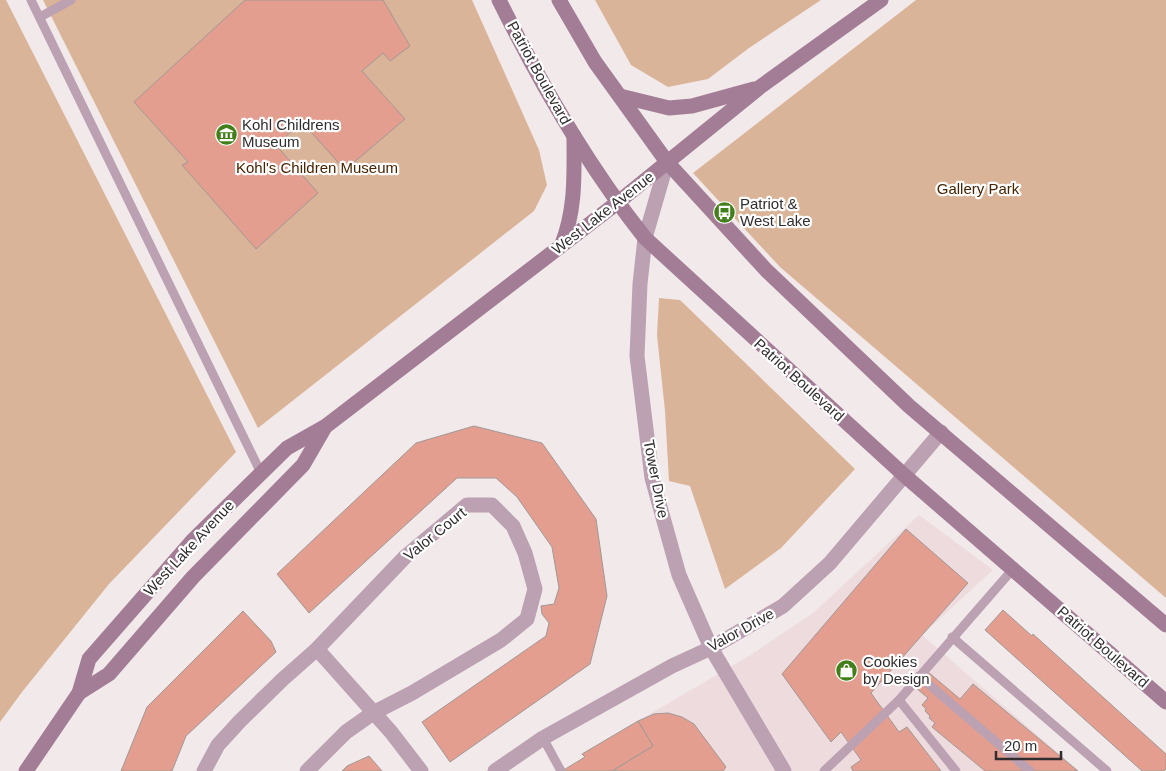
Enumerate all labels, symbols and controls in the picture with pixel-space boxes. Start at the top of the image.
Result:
street label: Patriot Boulevard [504,18,575,127]
place label: Kohl Childrens Museum [242,116,340,150]
museum icon: Kohl Childrens Museum [214,122,238,146]
park label: Kohl's Children Museum [236,159,398,176]
street label: West Lake Avenue [548,168,657,258]
park label: Gallery Park [937,180,1020,197]
place label: Patriot & West Lake [740,195,811,229]
bus stop icon: Patriot & West Lake [712,201,736,225]
street label: Patriot Boulevard [751,335,848,424]
street label: Tower Drive [641,438,672,519]
street label: West Lake Avenue [140,496,237,599]
street label: Valor Court [400,503,470,564]
street label: Patriot Boulevard [1054,602,1152,691]
street label: Valor Drive [705,604,777,655]
place label: Cookies by Design [863,653,930,687]
shop icon: Cookies by Design [835,659,859,683]
scale bar [996,728,1061,760]
text: 20 m [1004,737,1037,754]

